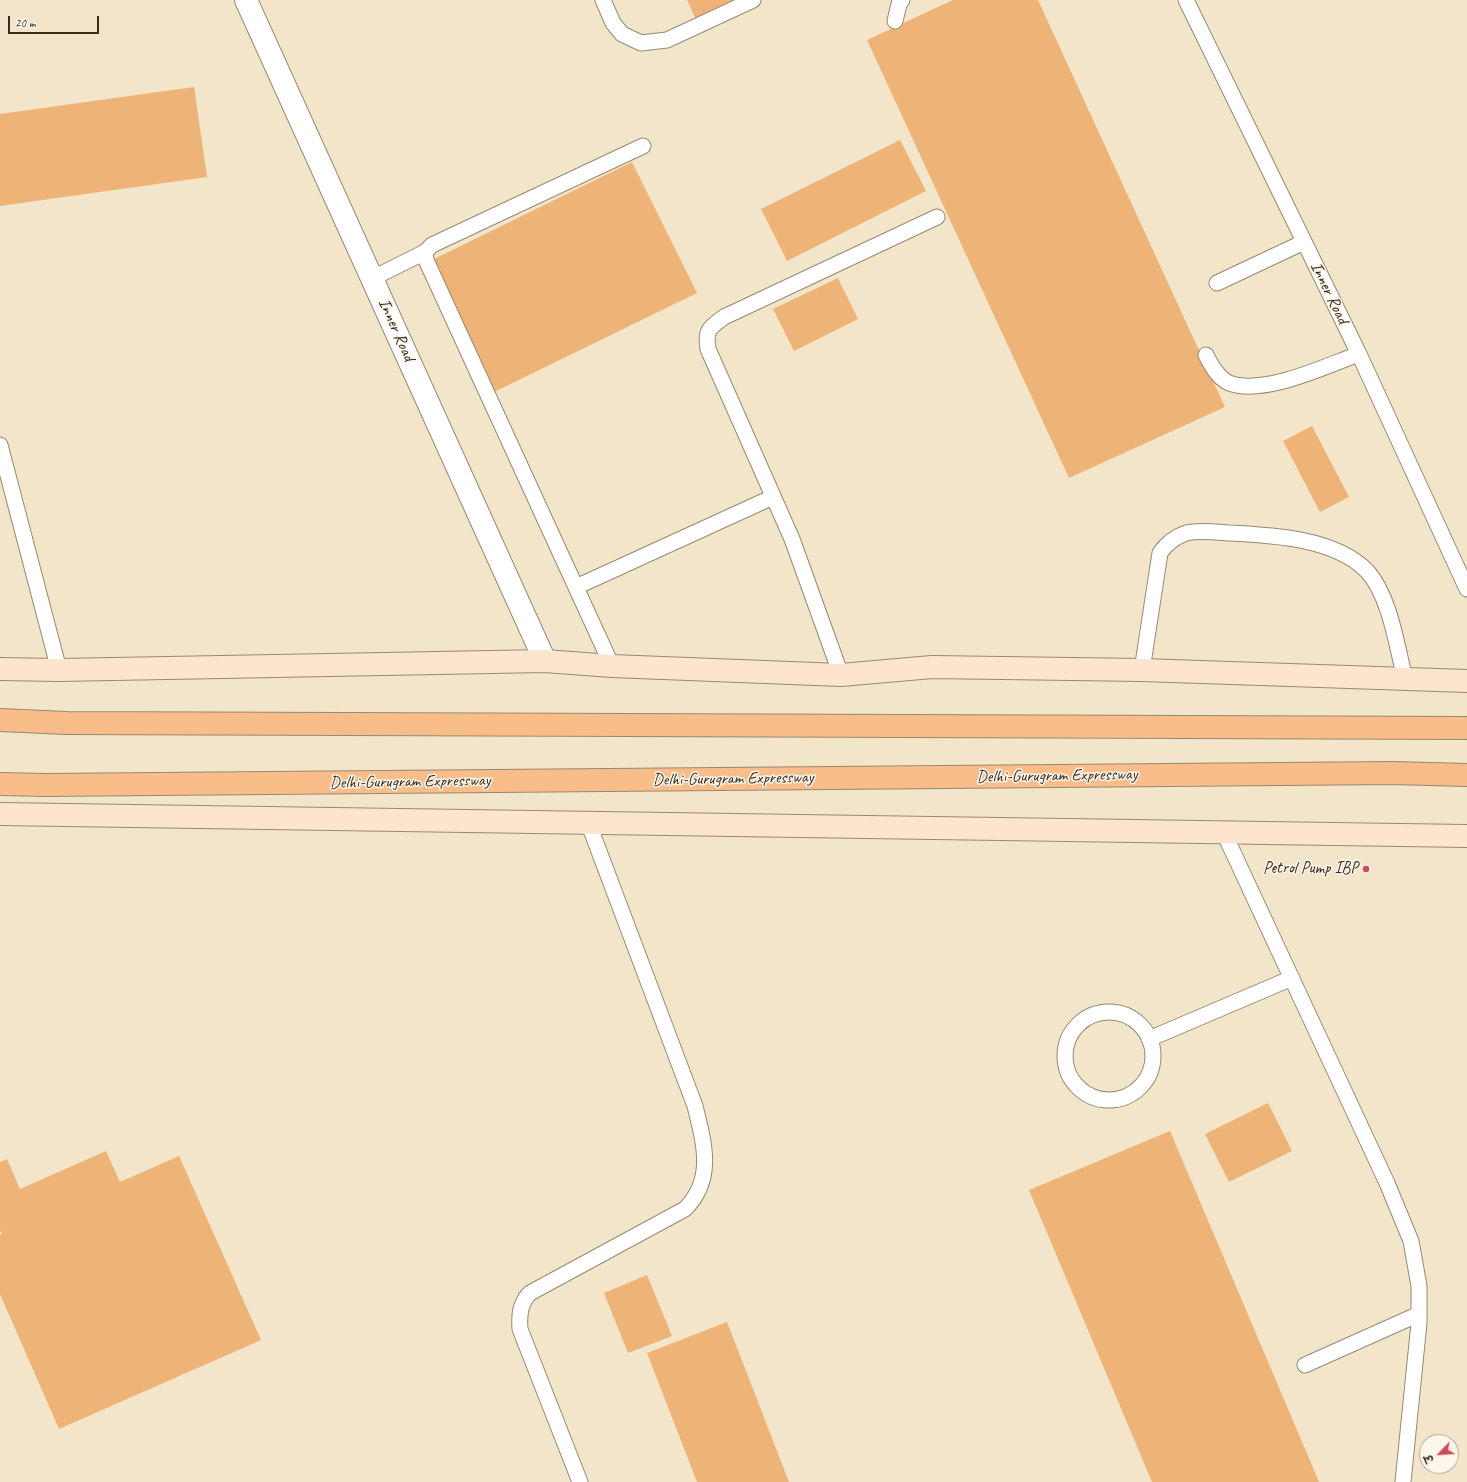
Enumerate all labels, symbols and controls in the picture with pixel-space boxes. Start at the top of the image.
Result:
scale bar [10,8,101,34]
text: 20 m [15,15,35,31]
street label: Inner Road [1305,259,1353,327]
street label: Inner Road [373,296,419,364]
street label: Delhi-Gurugram Expressway [976,764,1138,788]
street label: Delhi-Gurugram Expressway [652,767,814,791]
street label: Delhi-Gurugram Expressway [329,770,491,794]
place label: Petrol Pump IBP [1263,859,1358,879]
marker: Petrol Pump IBP [1361,864,1371,874]
north arrow [1419,1434,1459,1474]
text: उ [1421,1452,1437,1465]

